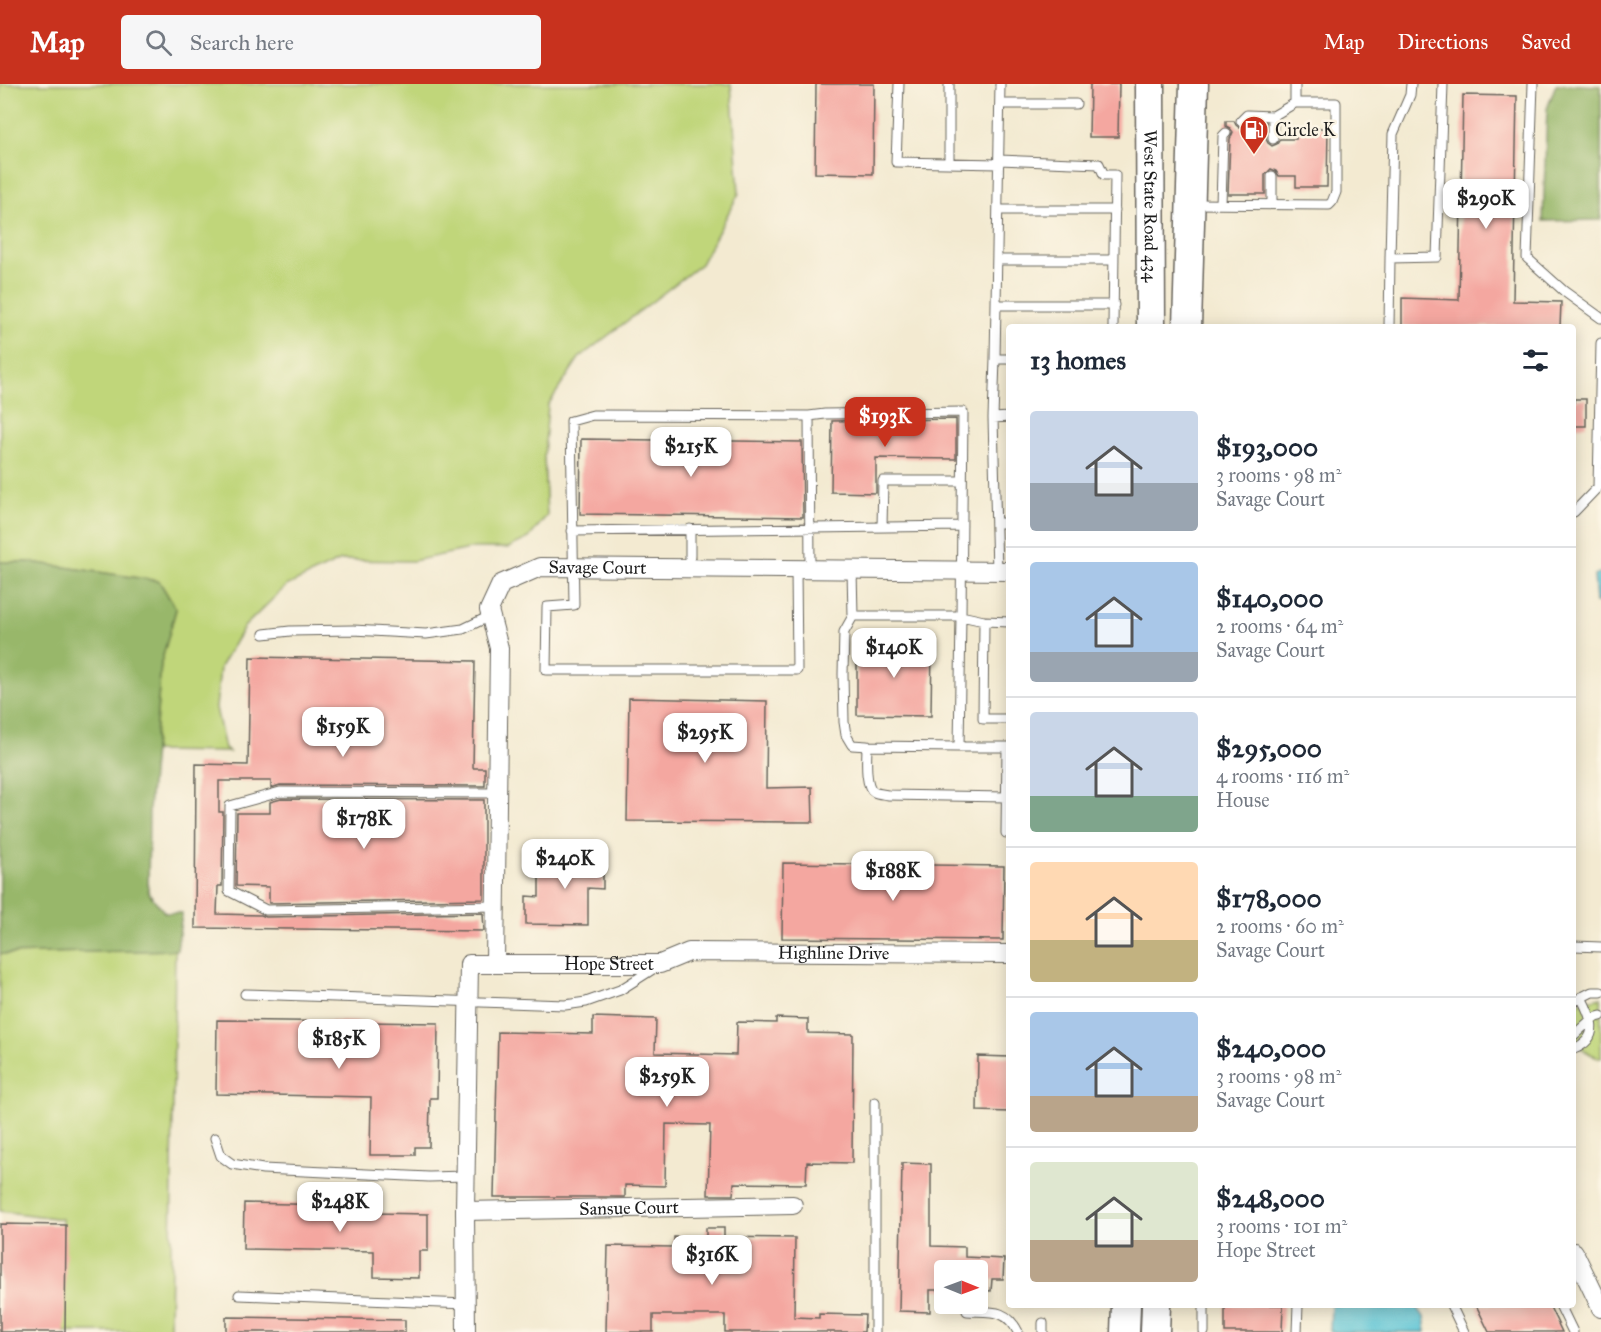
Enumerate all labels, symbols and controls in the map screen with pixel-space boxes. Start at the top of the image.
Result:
search box [121,15,541,69]
text: Map [30,25,85,60]
icon: search [142,26,175,59]
text: Search here [190,29,294,56]
text: Map [1324,29,1365,55]
text: Directions [1398,29,1488,55]
text: Saved [1521,29,1571,55]
fuel station icon: Circle K [1238,114,1270,156]
place label: Circle K [1275,119,1337,141]
street label: West State Road 434 [1139,130,1162,283]
pin: $290K [1444,179,1528,230]
text: $290K [1457,186,1515,210]
text: 13 homes [1030,344,1126,376]
icon: filters [1519,344,1552,377]
pin: $193K [843,397,927,448]
text: $193K [859,404,911,428]
pin: $215K [649,427,733,478]
text: $193,000 [1216,431,1318,463]
text: $215K [664,434,718,458]
icon: home [1078,435,1150,507]
text: 3 rooms · 98 m² [1216,463,1341,487]
text: Savage Court [1216,487,1325,511]
street label: Savage Court [548,556,647,579]
text: $140,000 [1216,582,1324,614]
icon: home [1078,586,1150,658]
text: 2 rooms · 64 m² [1216,614,1343,638]
pin: $140K [852,628,936,679]
text: $140K [866,635,922,659]
text: Savage Court [1216,638,1325,662]
pin: $159K [301,707,385,758]
pin: $295K [663,713,747,764]
text: $159K [316,714,370,738]
text: $295K [677,720,733,744]
text: $295,000 [1216,732,1322,764]
icon: home [1078,736,1150,808]
text: 4 rooms · 116 m² [1216,764,1349,788]
text: House [1216,788,1270,812]
pin: $178K [322,799,406,850]
text: $178K [336,806,392,830]
pin: $240K [523,839,607,890]
text: $240K [536,846,594,870]
pin: $188K [851,851,935,902]
text: $188K [865,858,921,882]
text: $178,000 [1216,882,1322,914]
icon: home [1078,886,1150,958]
text: 2 rooms · 60 m² [1216,914,1344,938]
text: Savage Court [1216,938,1325,962]
street label: Highline Drive [778,942,889,965]
street label: Hope Street [564,953,654,975]
pin: $185K [297,1019,381,1070]
text: $185K [312,1026,366,1050]
text: $240,000 [1216,1032,1326,1064]
icon: home [1078,1036,1150,1108]
pin: $259K [625,1057,709,1108]
text: $259K [639,1064,695,1088]
text: 3 rooms · 98 m² [1216,1064,1341,1088]
text: Savage Court [1216,1088,1325,1112]
pin: $248K [298,1182,382,1233]
text: $248,000 [1216,1182,1325,1214]
icon: home [1078,1186,1150,1258]
text: $248K [311,1189,369,1213]
street label: Sansue Court [579,1196,680,1220]
text: 3 rooms · 101 m² [1216,1214,1347,1238]
pin: $316K [670,1235,754,1286]
text: Hope Street [1216,1238,1316,1262]
text: $316K [686,1242,738,1266]
north arrow [934,1260,988,1314]
map controls [934,1260,988,1314]

